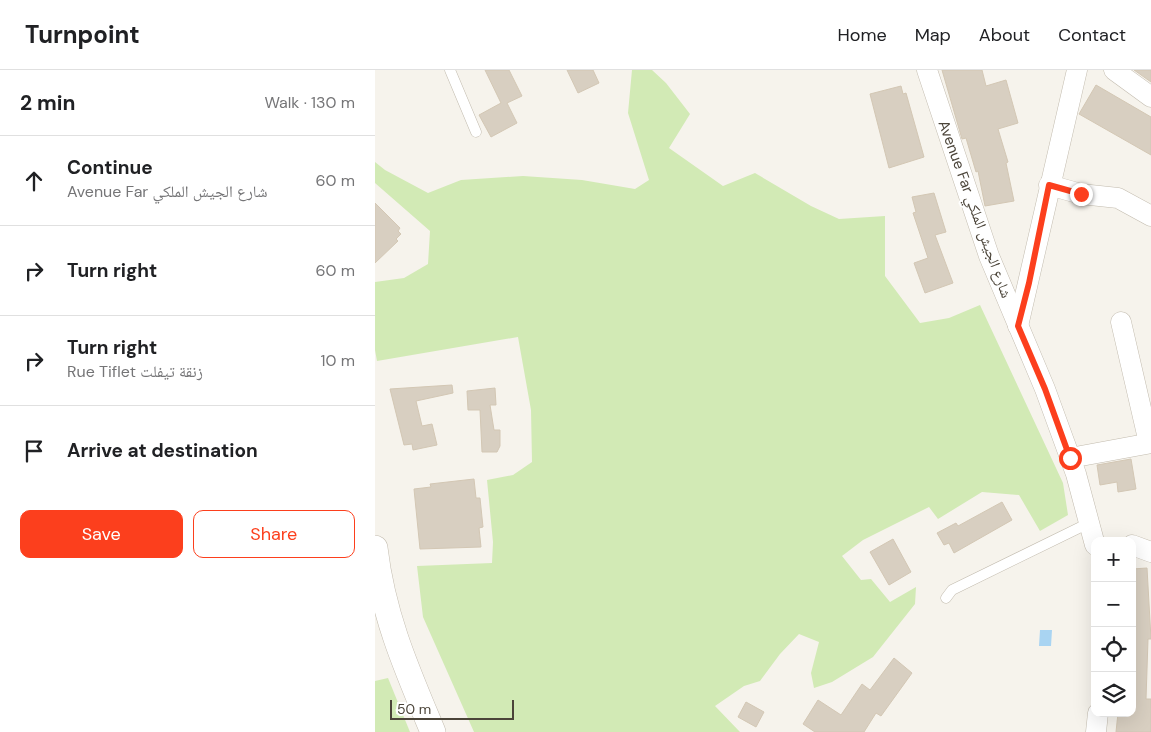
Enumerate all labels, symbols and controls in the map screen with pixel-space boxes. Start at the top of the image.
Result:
text: Turnpoint [25,19,140,50]
text: Home [837,23,887,47]
text: Map [915,23,951,47]
text: About [979,23,1030,47]
text: Contact [1058,23,1126,47]
text: 2 min [20,89,76,117]
text: Walk · 130 m [264,92,355,113]
street label: Avenue Far شارع الجيش الملكي [932,117,1017,301]
text: Continue [67,155,153,180]
icon: ahead [20,167,48,195]
text: 60 m [315,170,355,191]
text: Avenue Far شارع الجيش الملكي [67,181,267,202]
route end [1070,183,1093,206]
icon: right [20,257,48,285]
text: Turn right [67,258,157,283]
text: 60 m [315,260,355,281]
text: Turn right [67,335,157,360]
icon: right [20,347,48,375]
text: 10 m [321,350,355,371]
text: Rue Tiflet زنقة تيفلت [67,361,203,382]
icon: arrive [20,437,48,465]
text: Arrive at destination [67,438,258,463]
route start [1059,447,1082,470]
button: Save [20,510,183,558]
button: Share [193,510,355,558]
map controls [1091,537,1136,717]
button: + [1091,537,1136,582]
button: − [1091,582,1136,627]
button: locate [1091,627,1136,672]
button: layers [1091,672,1136,717]
scale bar [390,697,514,720]
text: 50 m [397,700,431,718]

